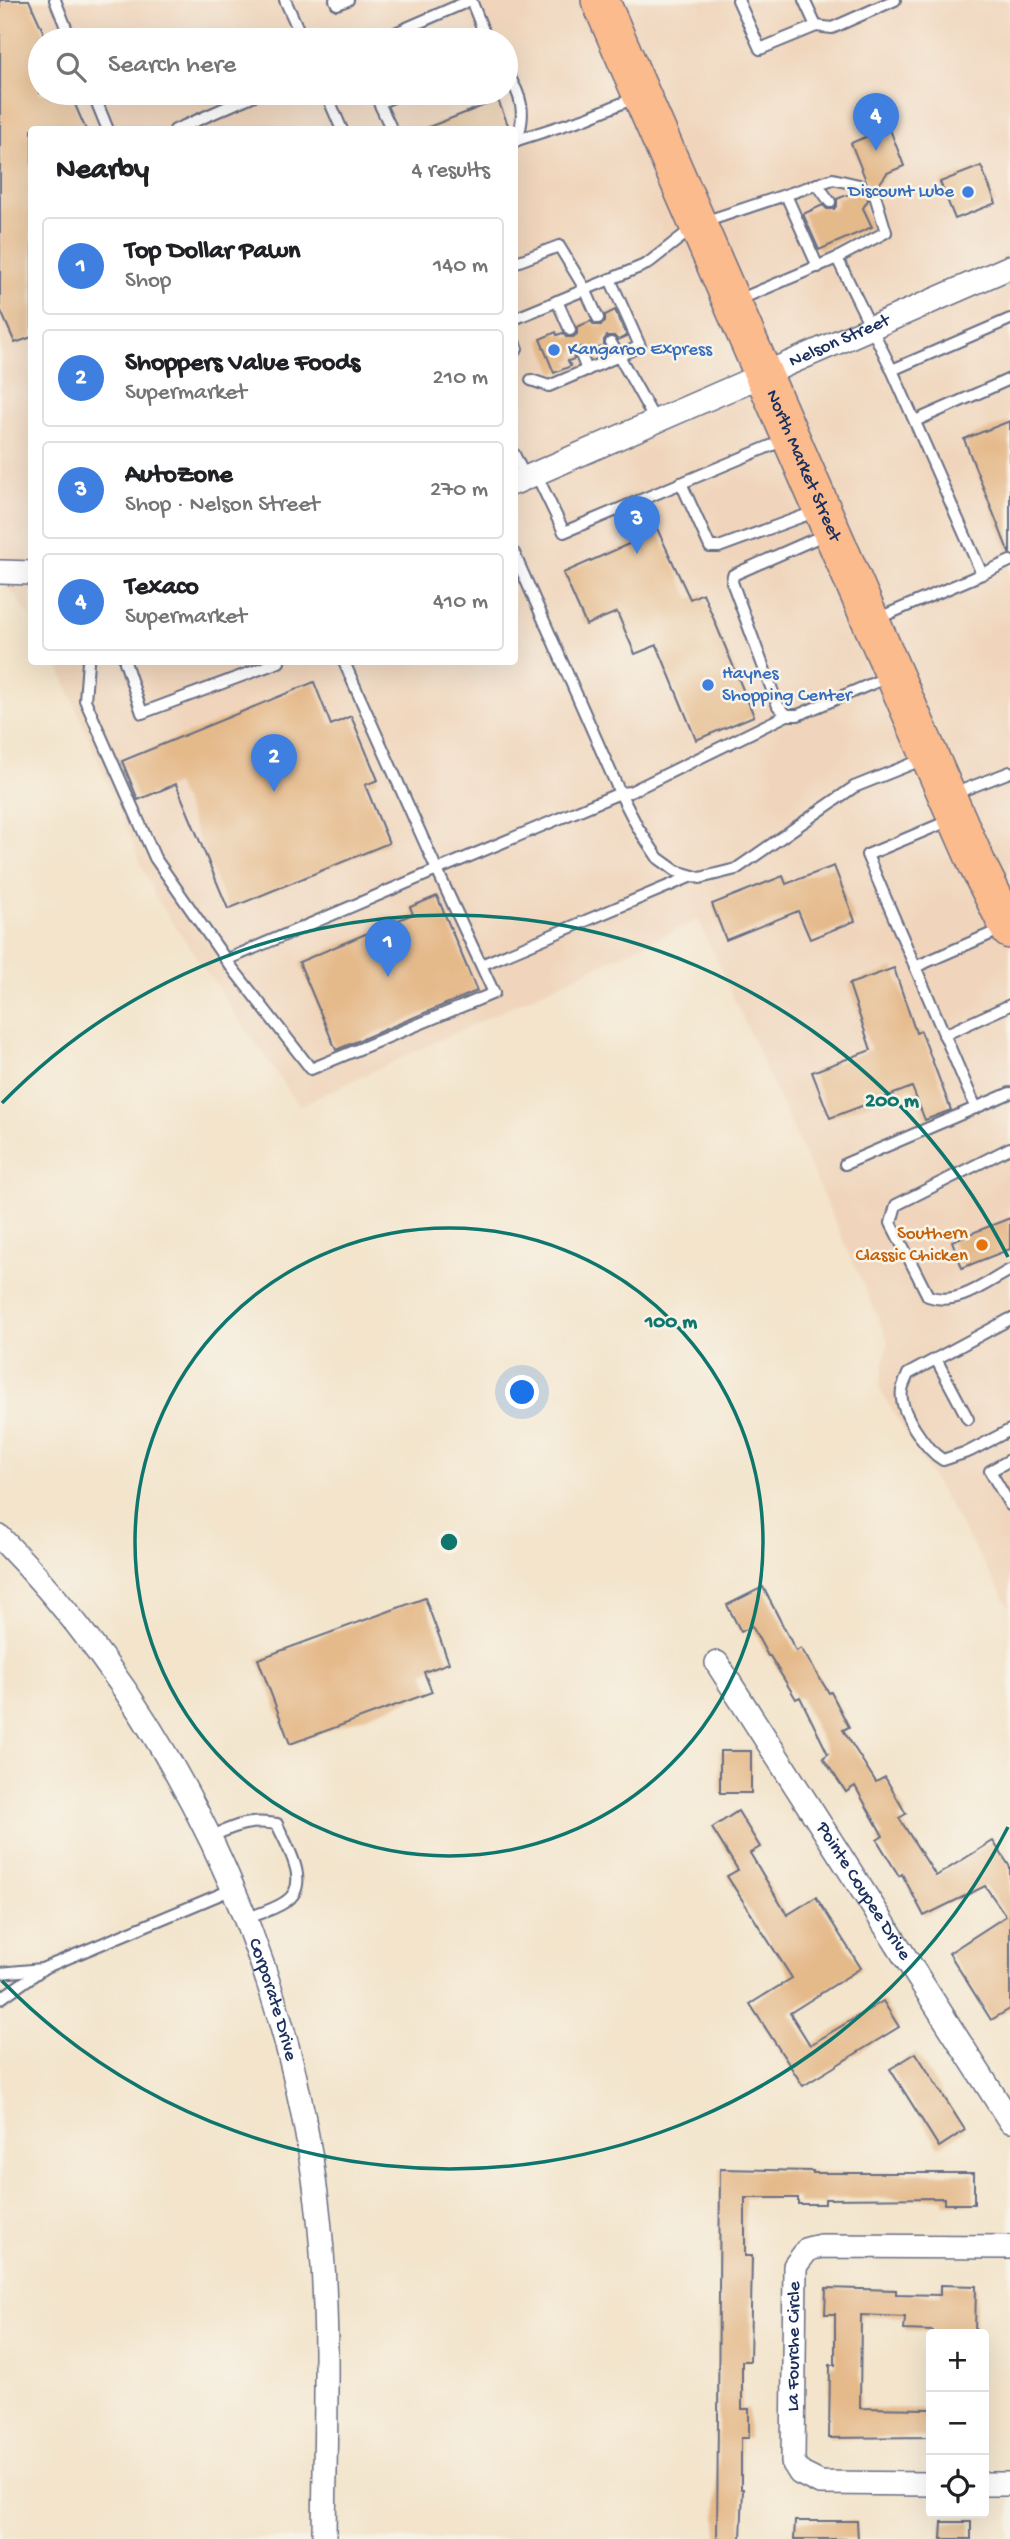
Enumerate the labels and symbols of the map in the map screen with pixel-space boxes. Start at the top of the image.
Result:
pin: 4 [853,93,899,151]
place label: Discount Lube [846,181,954,204]
marker: Discount Lube [960,184,976,200]
street label: Nelson Street [786,308,895,373]
place label: Kangaroo Express [568,339,713,362]
marker: Kangaroo Express [546,342,562,358]
street label: North Market Street [760,386,847,547]
pin: 3 [614,496,660,554]
place label: Haynes Shopping Center [722,663,854,708]
marker: Haynes Shopping Center [700,677,716,693]
pin: 2 [251,734,297,792]
pin: 1 [365,919,411,977]
text: 200 m [865,1090,919,1115]
place label: Southern Classic Chicken [856,1223,968,1268]
marker: Southern Classic Chicken [974,1237,990,1253]
text: 100 m [644,1311,697,1336]
your location [505,1375,539,1409]
centre of rings [437,1530,461,1554]
street label: Pointe Coupee Drive [810,1817,916,1965]
street label: Corporate Drive [242,1935,302,2063]
street label: La Fourche Circle [782,2281,806,2411]

